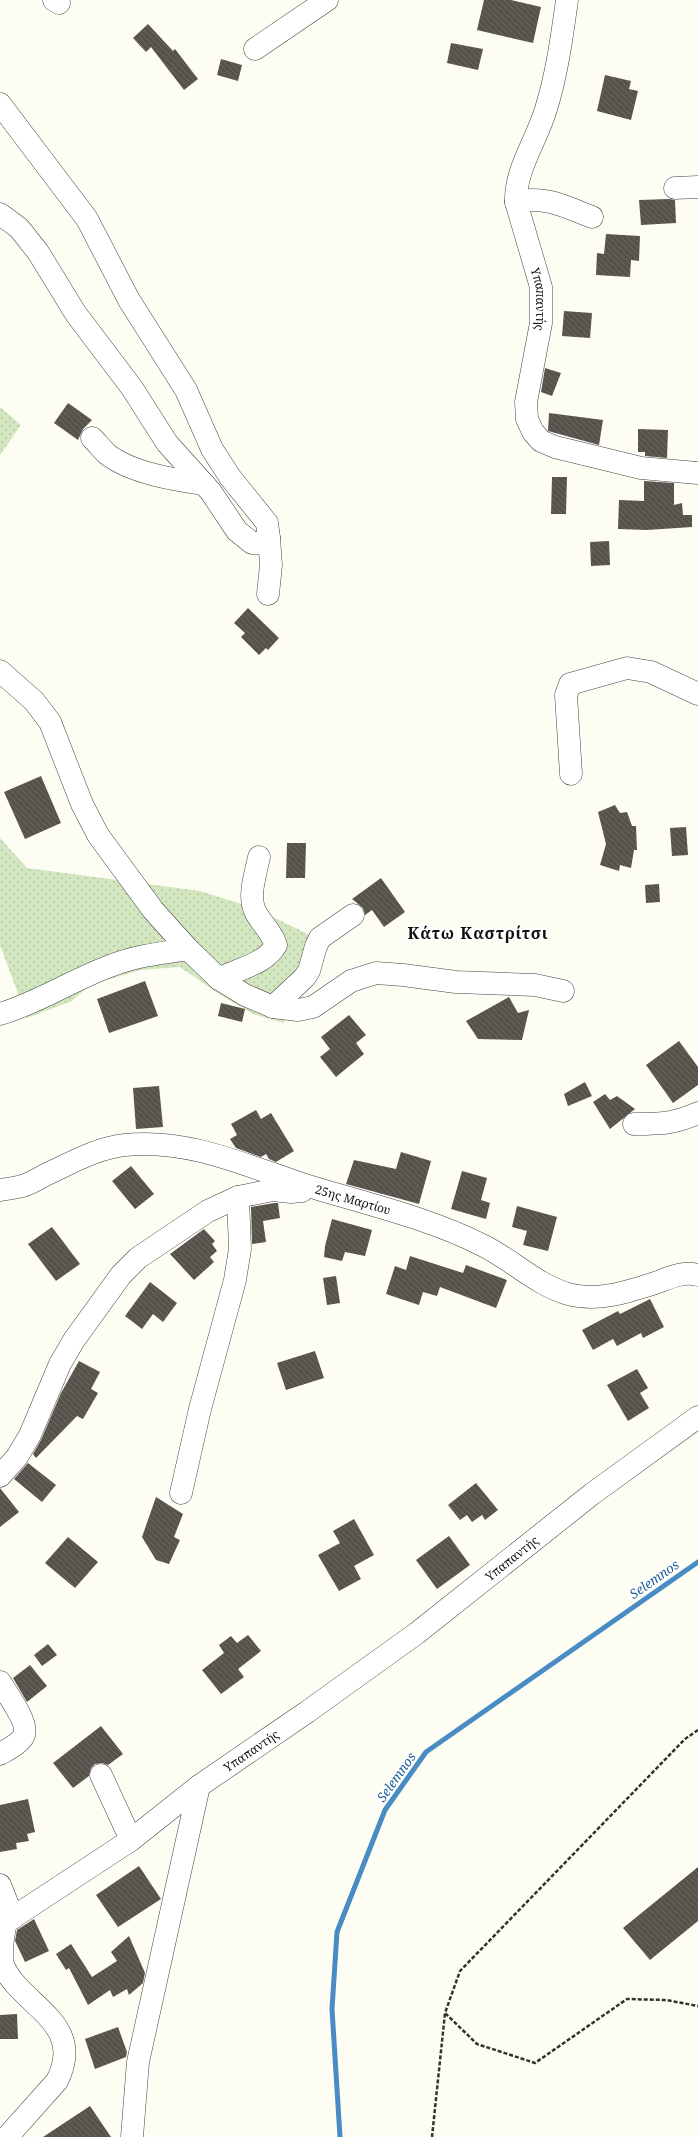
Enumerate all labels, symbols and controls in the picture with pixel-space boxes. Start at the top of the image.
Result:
street label: Υπαπαντής [527,264,550,332]
district label: Κάτω Καστρίτσι [407,922,549,944]
street label: 25ης Μαρτίου [313,1180,393,1218]
street label: Υπαπαντής [481,1531,542,1585]
water label: Selemnos [626,1555,682,1603]
street label: Υπαπαντής [219,1725,282,1776]
water label: Selemnos [372,1749,420,1805]

